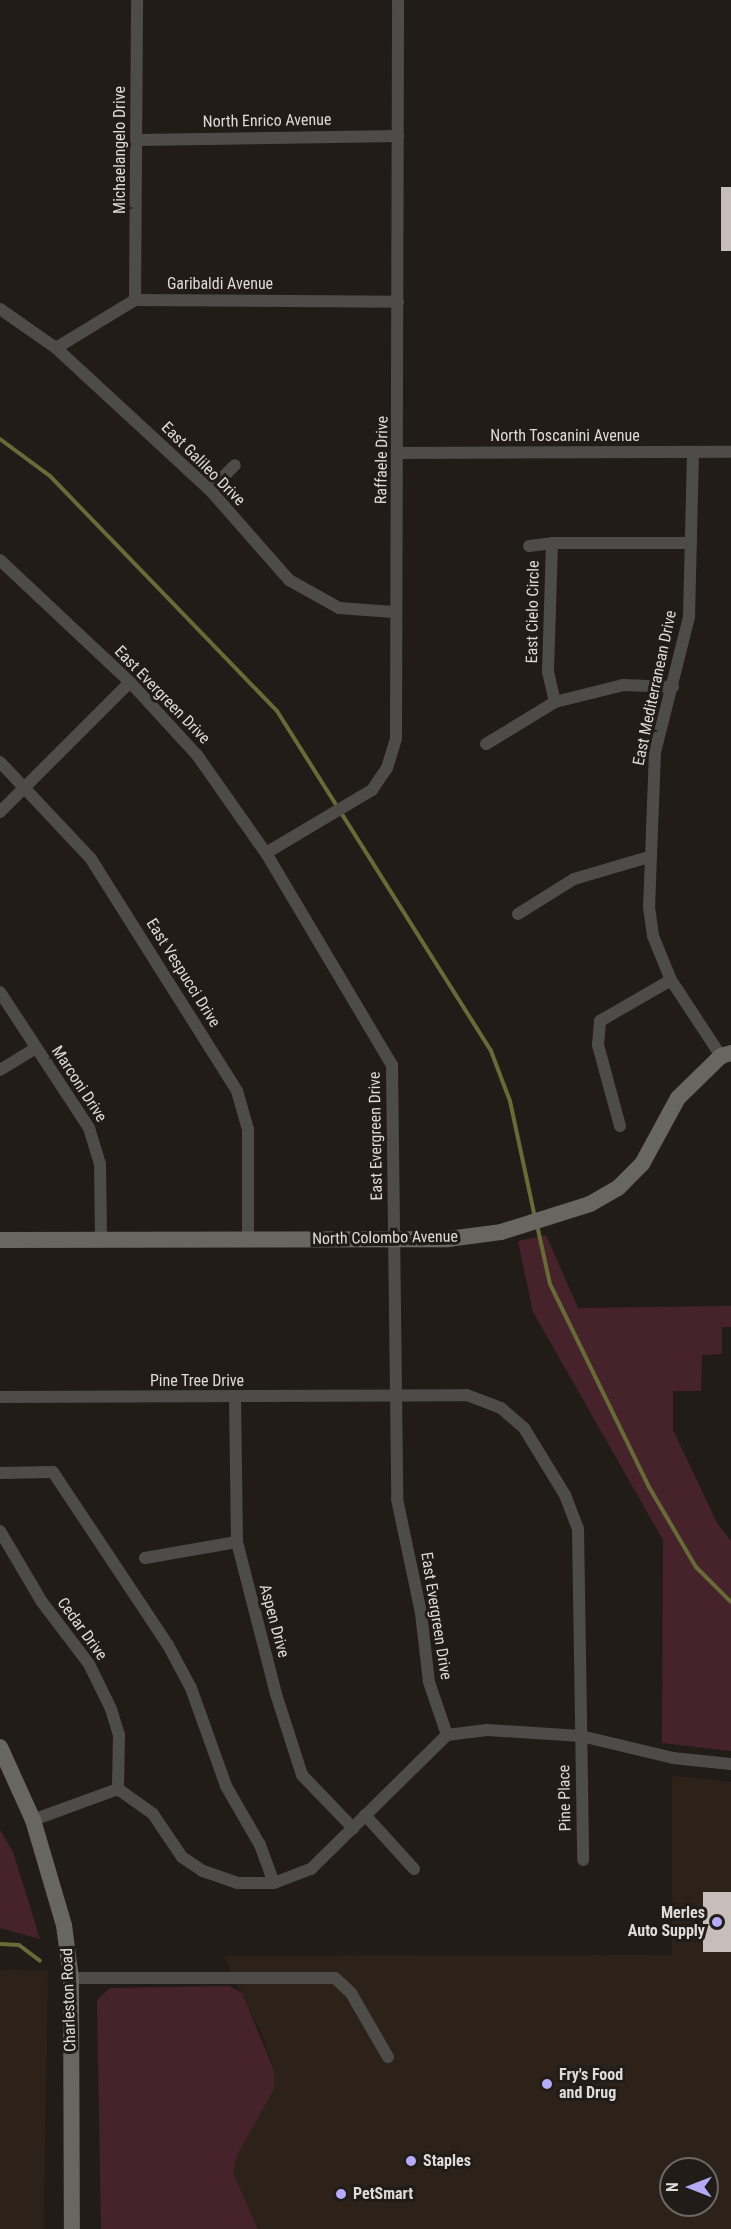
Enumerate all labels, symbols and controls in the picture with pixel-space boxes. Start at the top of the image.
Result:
street label: Michaelangelo Drive [110,86,130,214]
street label: North Enrico Avenue [202,110,332,132]
street label: Garibaldi Avenue [167,274,273,294]
street label: Raffaele Drive [372,416,392,504]
street label: East Galileo Drive [157,418,249,510]
street label: North Toscanini Avenue [490,426,640,446]
street label: East Cielo Circle [523,560,543,664]
street label: East Mediterranean Drive [629,609,681,767]
street label: East Evergreen Drive [110,642,214,748]
street label: East Vespucci Drive [142,915,224,1031]
street label: Marconi Drive [47,1042,111,1126]
street label: East Evergreen Drive [365,1071,387,1201]
street label: North Colombo Avenue [312,1227,458,1249]
street label: Pine Tree Drive [150,1371,244,1391]
street label: East Evergreen Drive [416,1551,456,1681]
street label: Aspen Drive [255,1582,293,1660]
street label: Cedar Drive [53,1594,111,1664]
street label: Pine Place [555,1765,575,1831]
place label: Merles Auto Supply [628,1903,705,1941]
marker: Merles Auto Supply [710,1915,724,1929]
street label: Charleston Road [58,1948,80,2052]
place label: Fry's Food and Drug [559,2065,623,2103]
marker: Fry's Food and Drug [540,2077,554,2091]
place label: Staples [423,2151,471,2171]
marker: Staples [404,2154,418,2168]
north arrow [659,2157,719,2217]
text: N [663,2182,682,2192]
place label: PetSmart [353,2184,413,2204]
marker: PetSmart [334,2187,348,2201]

